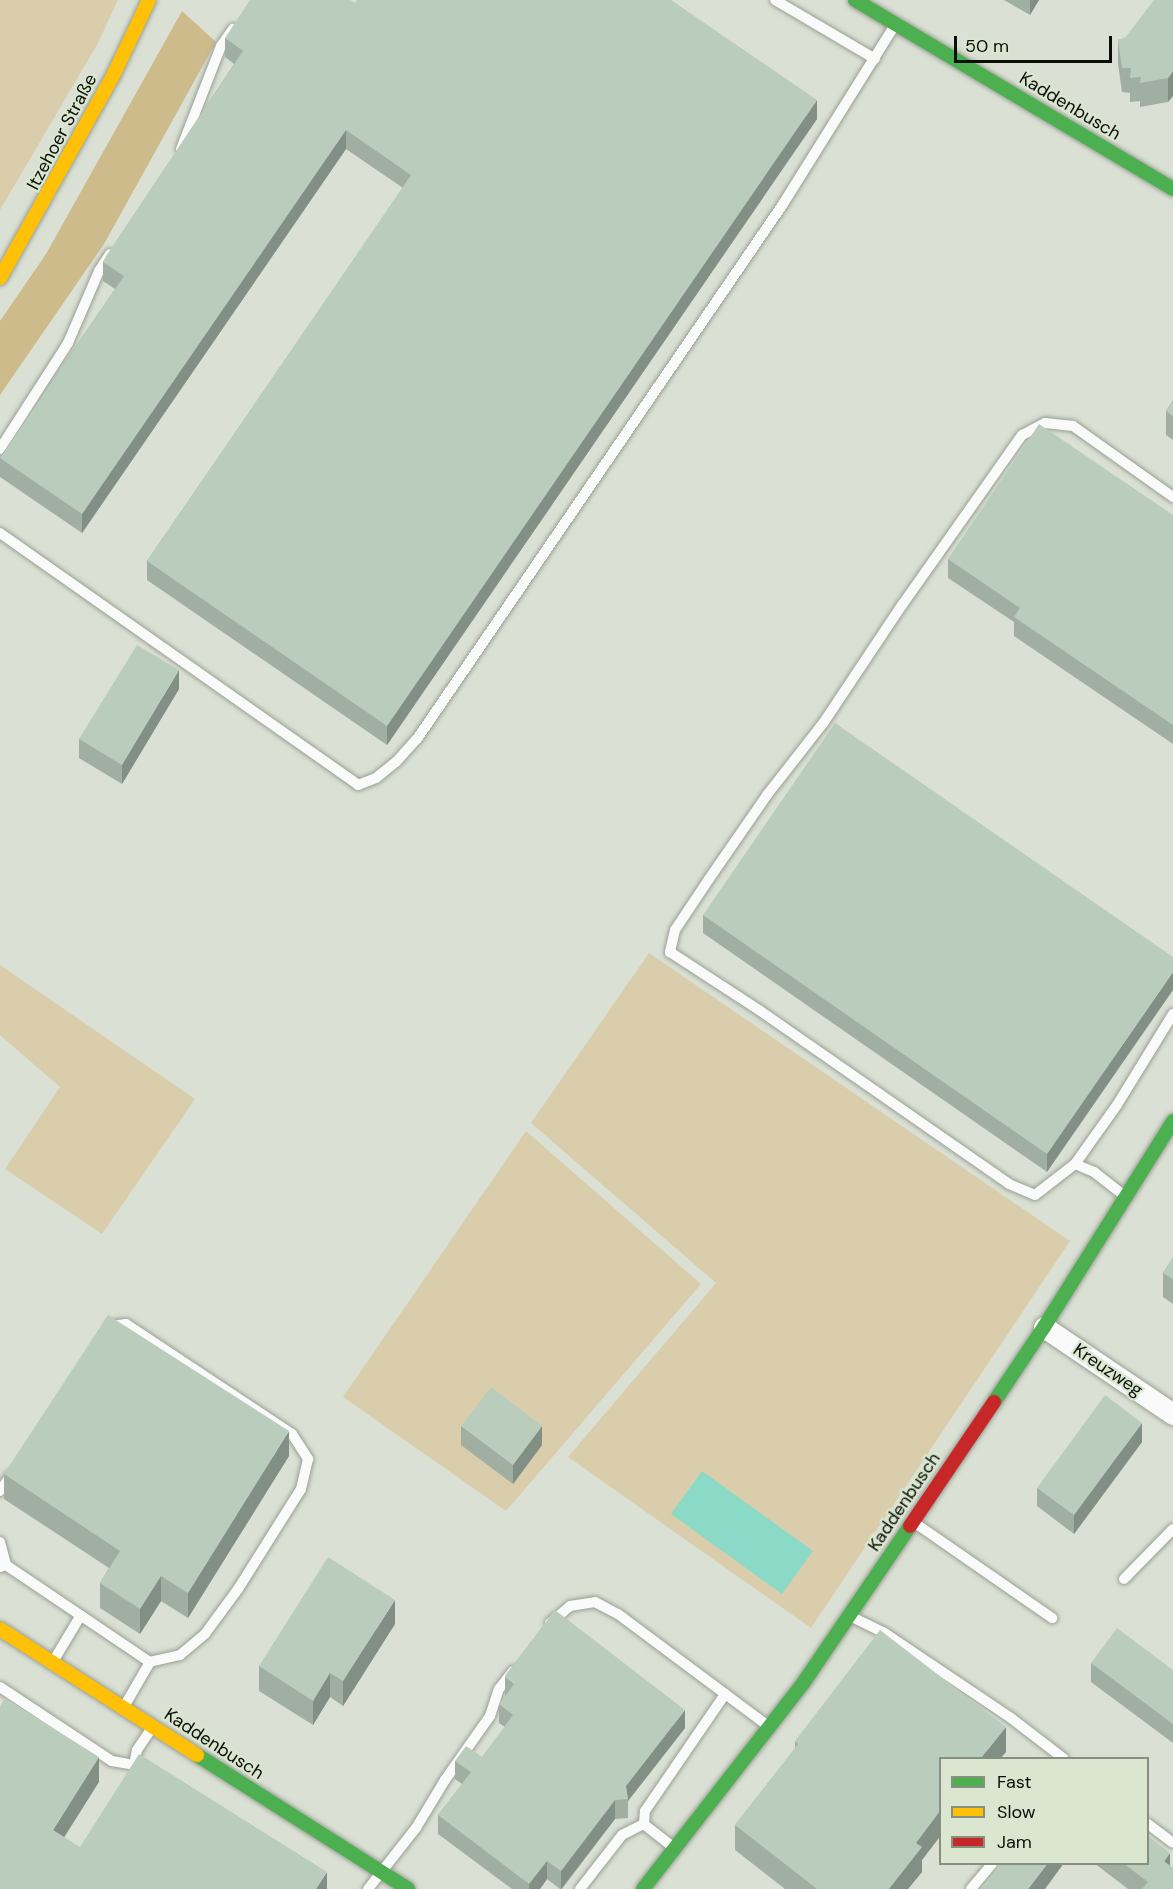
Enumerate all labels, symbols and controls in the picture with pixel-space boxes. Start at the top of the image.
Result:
scale bar [957,24,1114,62]
text: 50 m [965,34,1009,58]
street label: Kaddenbusch [1015,67,1125,145]
street label: Itzehoer Straße [22,70,102,194]
street label: Kreuzweg [1069,1339,1147,1401]
street label: Kaddenbusch [863,1449,945,1555]
street label: Kaddenbusch [160,1704,268,1784]
legend [939,1757,1149,1865]
text: Fast [997,1770,1032,1794]
text: Slow [997,1800,1036,1824]
text: Jam [997,1830,1032,1854]

